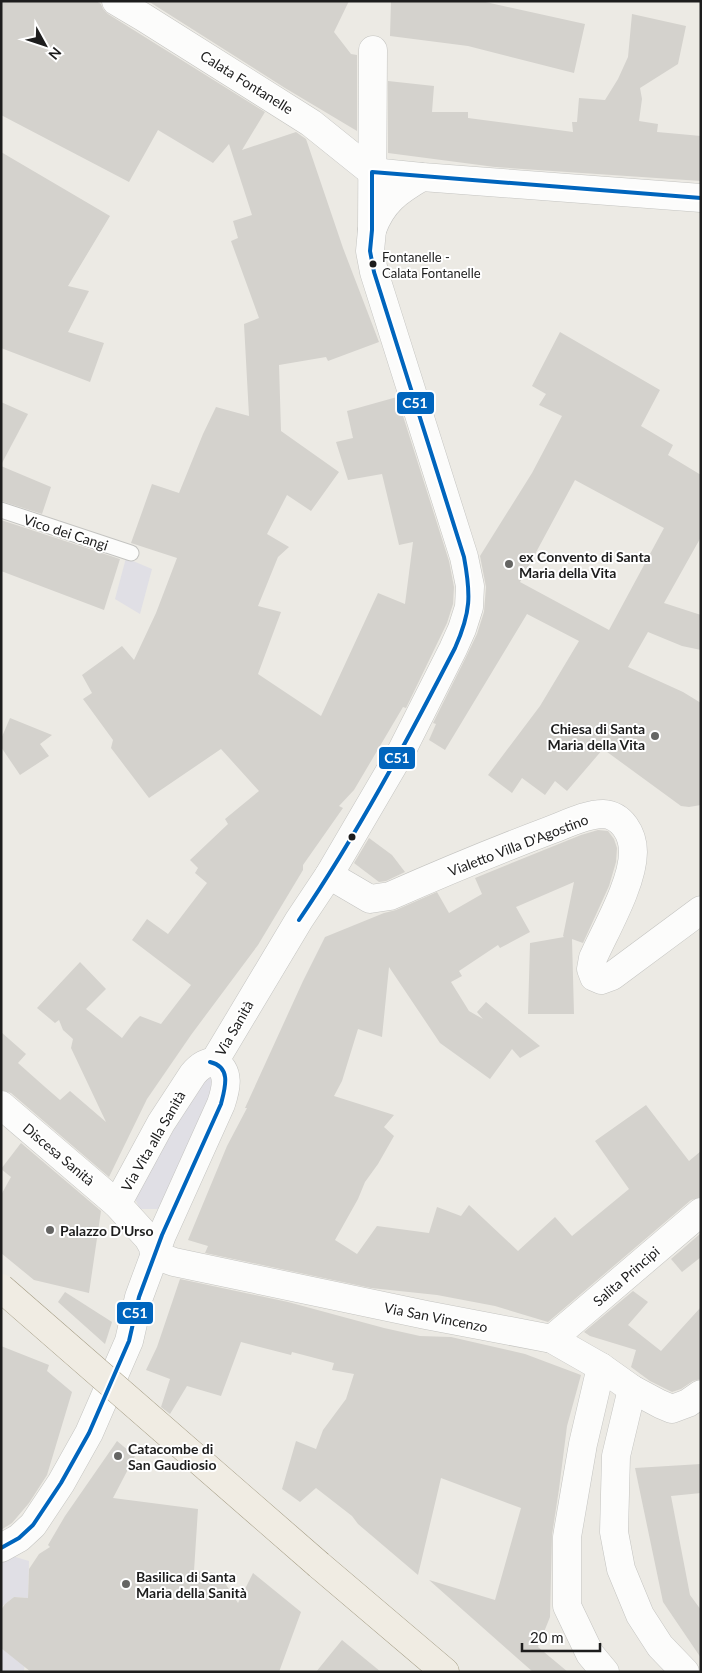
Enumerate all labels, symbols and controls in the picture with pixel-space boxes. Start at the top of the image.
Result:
north arrow [20,20,70,70]
text: N [45,44,65,63]
street label: Calata Fontanelle [197,47,297,117]
place label: Fontanelle - Calata Fontanelle [382,249,481,281]
marker: Fontanelle - Calata Fontanelle [368,259,378,269]
line badge: C51 [396,391,435,415]
text: C51 [402,394,428,411]
street label: Vico dei Cangi [22,510,110,554]
place label: ex Convento di Santa Maria della Vita [519,548,651,581]
marker: ex Convento di Santa Maria della Vita [503,558,515,570]
place label: Chiesa di Santa Maria della Vita [548,720,645,753]
marker: Chiesa di Santa Maria della Vita [649,730,661,742]
line badge: C51 [378,746,416,770]
text: C51 [384,749,410,766]
street label: Vialetto Villa D'Agostino [446,810,591,880]
unlabelled marker [347,832,357,842]
street label: Via Sanità [211,997,257,1059]
street label: Via Vita alla Sanità [117,1088,189,1194]
street label: Discesa Sanità [20,1119,98,1189]
place label: Palazzo D'Urso [60,1222,154,1239]
marker: Palazzo D'Urso [44,1224,56,1236]
street label: Salita Principi [589,1243,663,1309]
street label: Via San Vincenzo [383,1299,489,1335]
line badge: C51 [116,1301,154,1325]
text: C51 [122,1304,148,1321]
place label: Catacombe di San Gaudiosio [128,1440,216,1473]
marker: Catacombe di San Gaudiosio [112,1450,124,1462]
place label: Basilica di Santa Maria della Sanità [136,1568,247,1601]
marker: Basilica di Santa Maria della Sanità [120,1578,132,1590]
scale bar [522,1620,600,1652]
text: 20 m [530,1628,564,1646]

